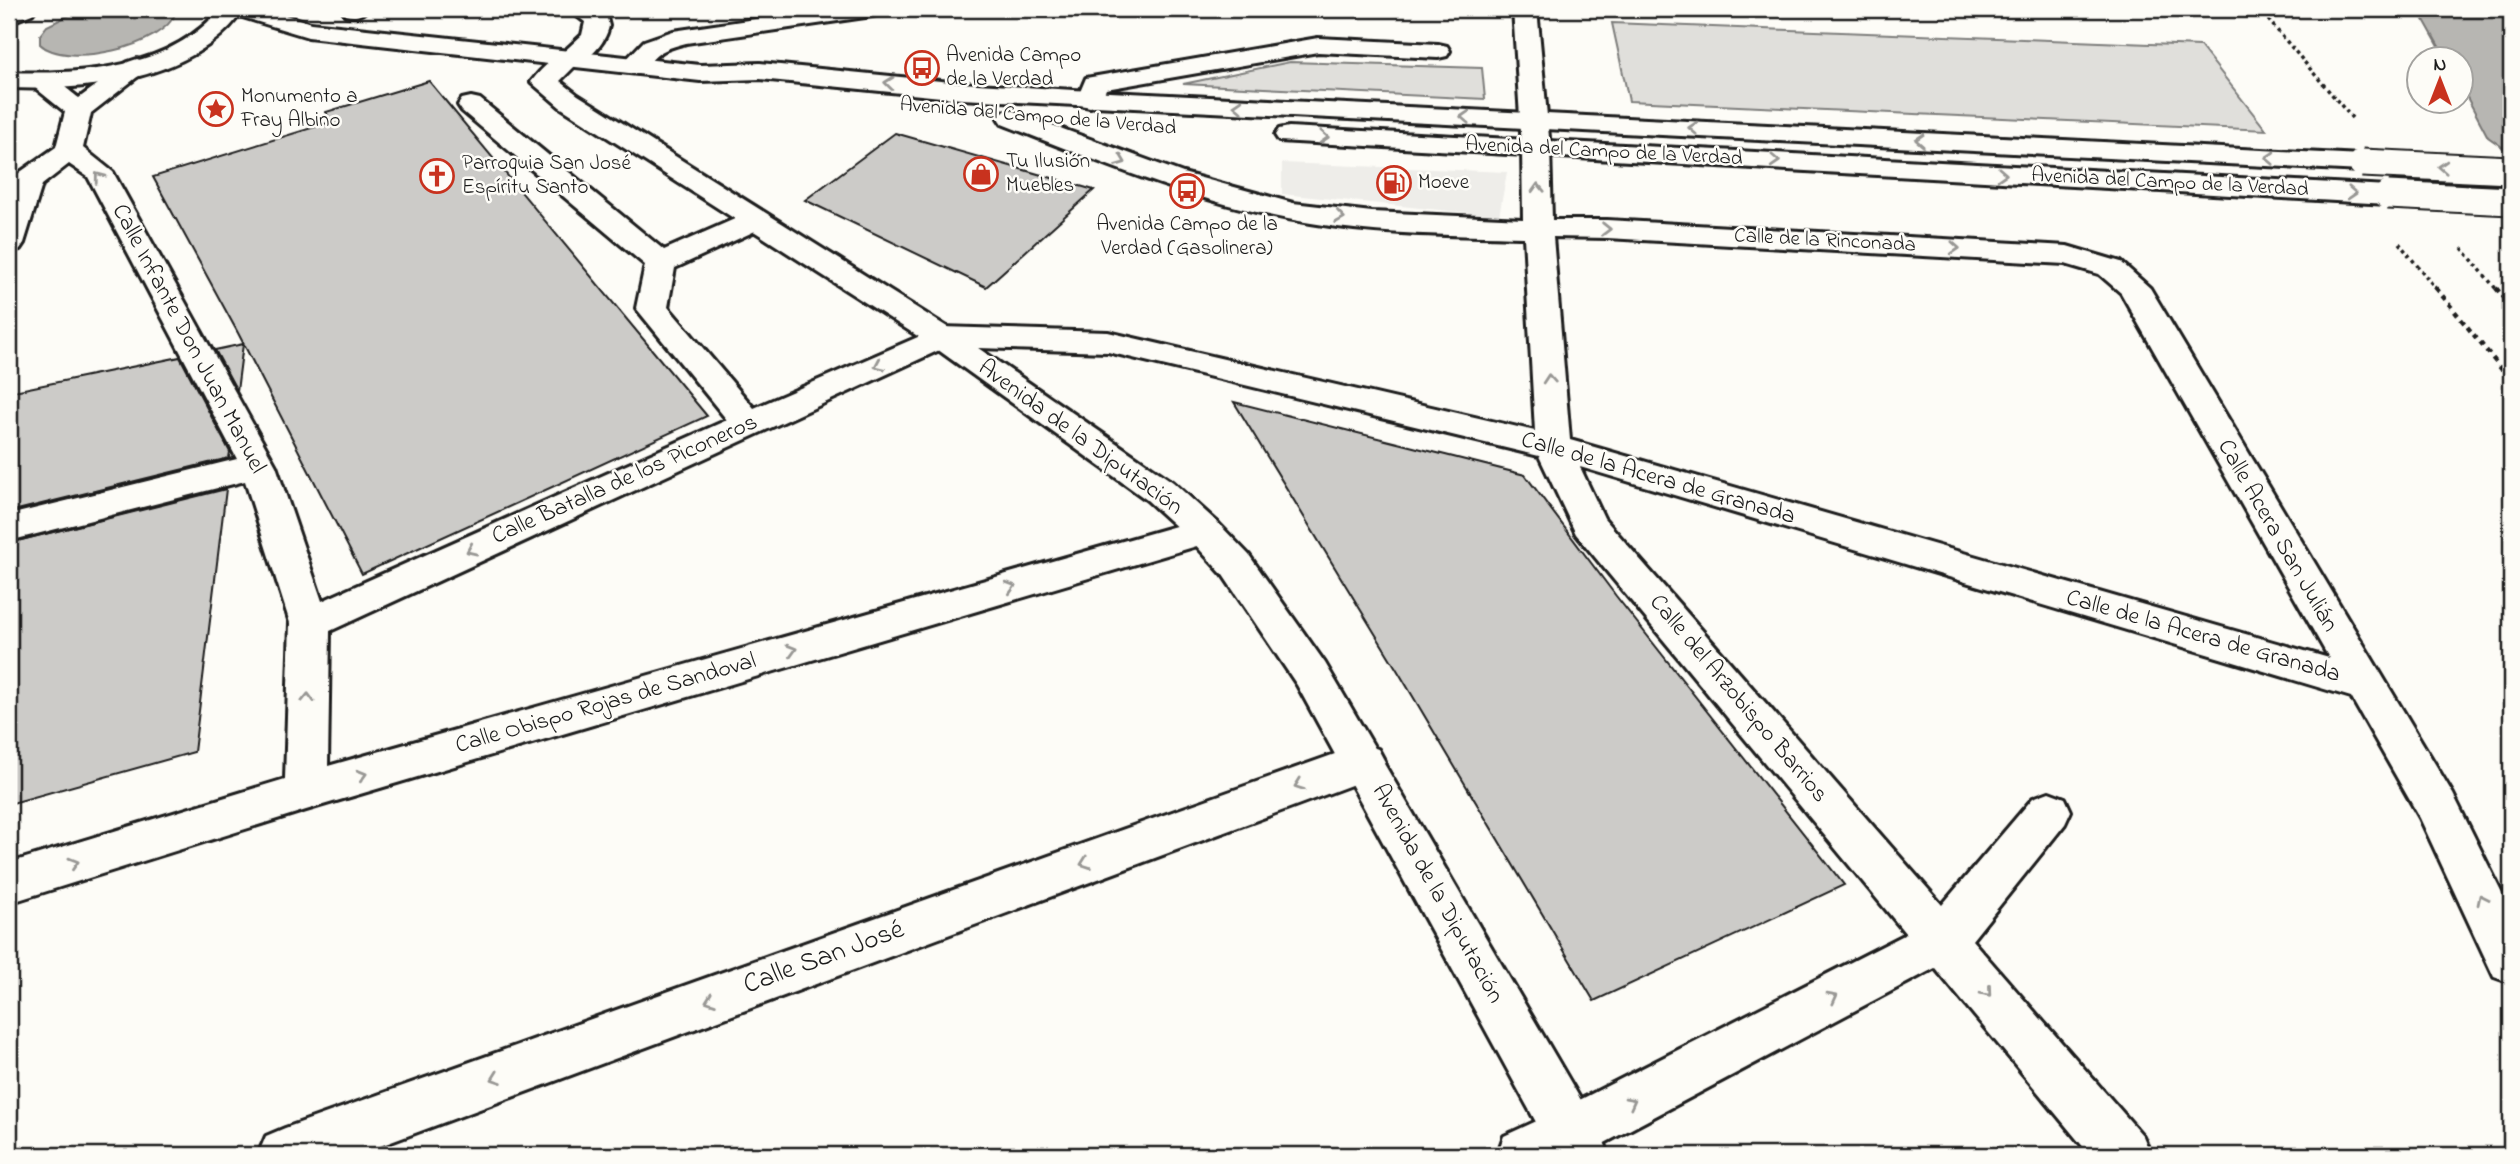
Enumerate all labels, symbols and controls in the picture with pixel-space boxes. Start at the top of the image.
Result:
place label: Avenida Campo de la Verdad [946,41,1081,95]
north arrow [2404,46,2474,116]
bus stop icon: Avenida Campo de la Verdad [903,49,941,87]
text: N [2434,52,2447,79]
one-way arrow [883,76,894,91]
place label: Monumento a Fray Albino [240,82,358,138]
place icon: Monumento a Fray Albino [197,90,235,128]
street label: Avenida del Campo de la Verdad [898,90,1178,144]
one-way arrow [1232,99,1243,114]
one-way arrow [1459,110,1470,125]
one-way arrow [1687,121,1698,136]
one-way arrow [1319,129,1330,144]
street label: Avenida del Campo de la Verdad [1465,130,1744,174]
one-way arrow [1914,133,1925,148]
place label: Tu Ilusión Muebles [1006,147,1090,201]
place label: Parroquia San José Espíritu Santo [462,149,632,203]
one-way arrow [2264,151,2275,166]
one-way arrow [1114,152,1126,166]
one-way arrow [1770,154,1781,169]
shop icon: Tu Ilusión Muebles [962,155,1000,193]
church icon: Parroquia San José Espíritu Santo [418,157,456,195]
one-way arrow [2437,159,2448,174]
street label: Avenida del Campo de la Verdad [2031,161,2310,205]
fuel station icon: Moeve [1375,164,1413,202]
one-way arrow [1997,166,2008,181]
place label: Moeve [1418,168,1470,198]
one-way arrow [95,172,107,184]
bus stop icon: Avenida Campo de la Verdad (Gasolinera) [1168,172,1206,210]
one-way arrow [1530,183,1545,194]
one-way arrow [2347,185,2358,200]
street label: Calle Infante Don Juan Manuel [102,198,274,480]
place label: Avenida Campo de la Verdad (Gasolinera) [1096,210,1278,264]
one-way arrow [1335,210,1346,225]
one-way arrow [1601,221,1612,237]
street label: Calle de la Rinconada [1733,221,1917,261]
one-way arrow [1950,241,1961,256]
street label: Avenida de la Diputación [970,351,1190,525]
one-way arrow [874,357,886,371]
one-way arrow [1541,373,1556,384]
street label: Calle Batalla de los Piconeros [486,406,764,554]
street label: Calle de la Acera de Granada [1517,423,1799,535]
street label: Calle Acera San Julián [2207,433,2347,639]
one-way arrow [466,542,478,556]
one-way arrow [1005,581,1017,596]
street label: Calle de la Acera de Granada [2062,581,2344,693]
street label: Calle del Arzobispo Barrios [1640,587,1836,811]
street label: Calle Obispo Rojas de Sandoval [452,644,760,764]
one-way arrow [786,644,798,659]
one-way arrow [300,692,316,703]
one-way arrow [355,768,367,783]
one-way arrow [1293,777,1305,791]
street label: Avenida de la Diputación [1362,778,1512,1010]
one-way arrow [1079,855,1091,869]
one-way arrow [68,856,80,871]
one-way arrow [2476,894,2490,906]
street label: Calle San José [738,910,911,1006]
one-way arrow [1979,983,1991,996]
one-way arrow [1826,991,1838,1005]
one-way arrow [705,992,717,1006]
one-way arrow [491,1070,503,1084]
one-way arrow [1624,1096,1637,1110]

